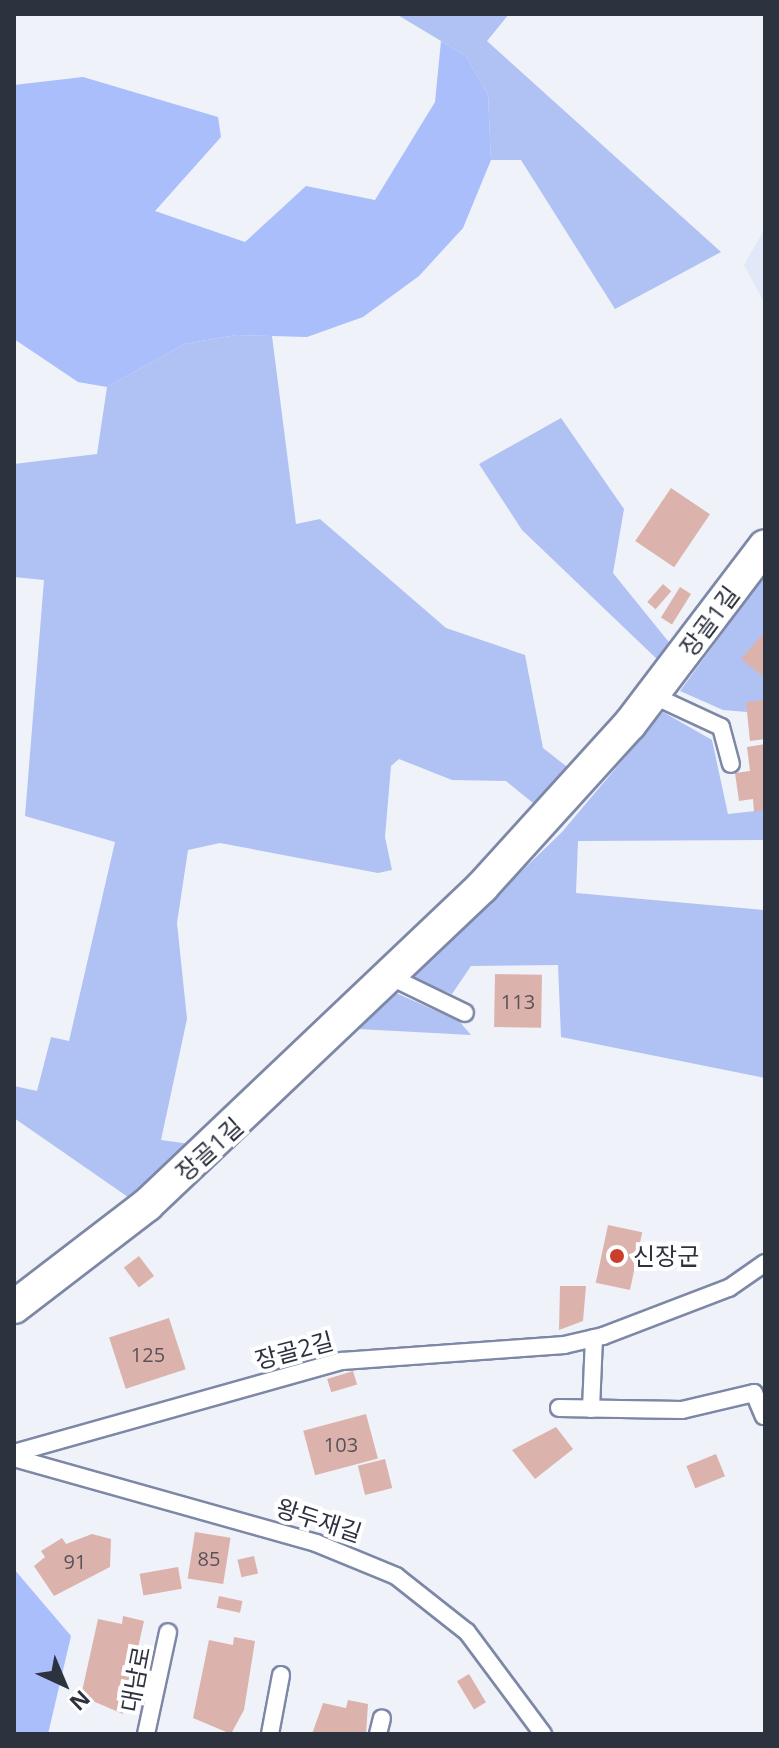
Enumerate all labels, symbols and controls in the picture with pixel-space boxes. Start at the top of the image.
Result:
street label: 장골1길 [673,580,745,662]
house number: 113 [501,989,535,1013]
street label: 장골1길 [170,1112,248,1186]
place label: 신장군 [633,1242,699,1270]
marker: 신장군 [608,1247,626,1265]
street label: 장골2길 [252,1326,336,1374]
house number: 125 [131,1342,165,1366]
house number: 103 [324,1432,358,1456]
street label: 왕두재길 [273,1493,365,1547]
house number: 85 [198,1546,220,1570]
house number: 91 [64,1549,86,1573]
north arrow [24,1644,104,1724]
street label: 대남로 [115,1644,155,1714]
text: N [64,1684,98,1718]

